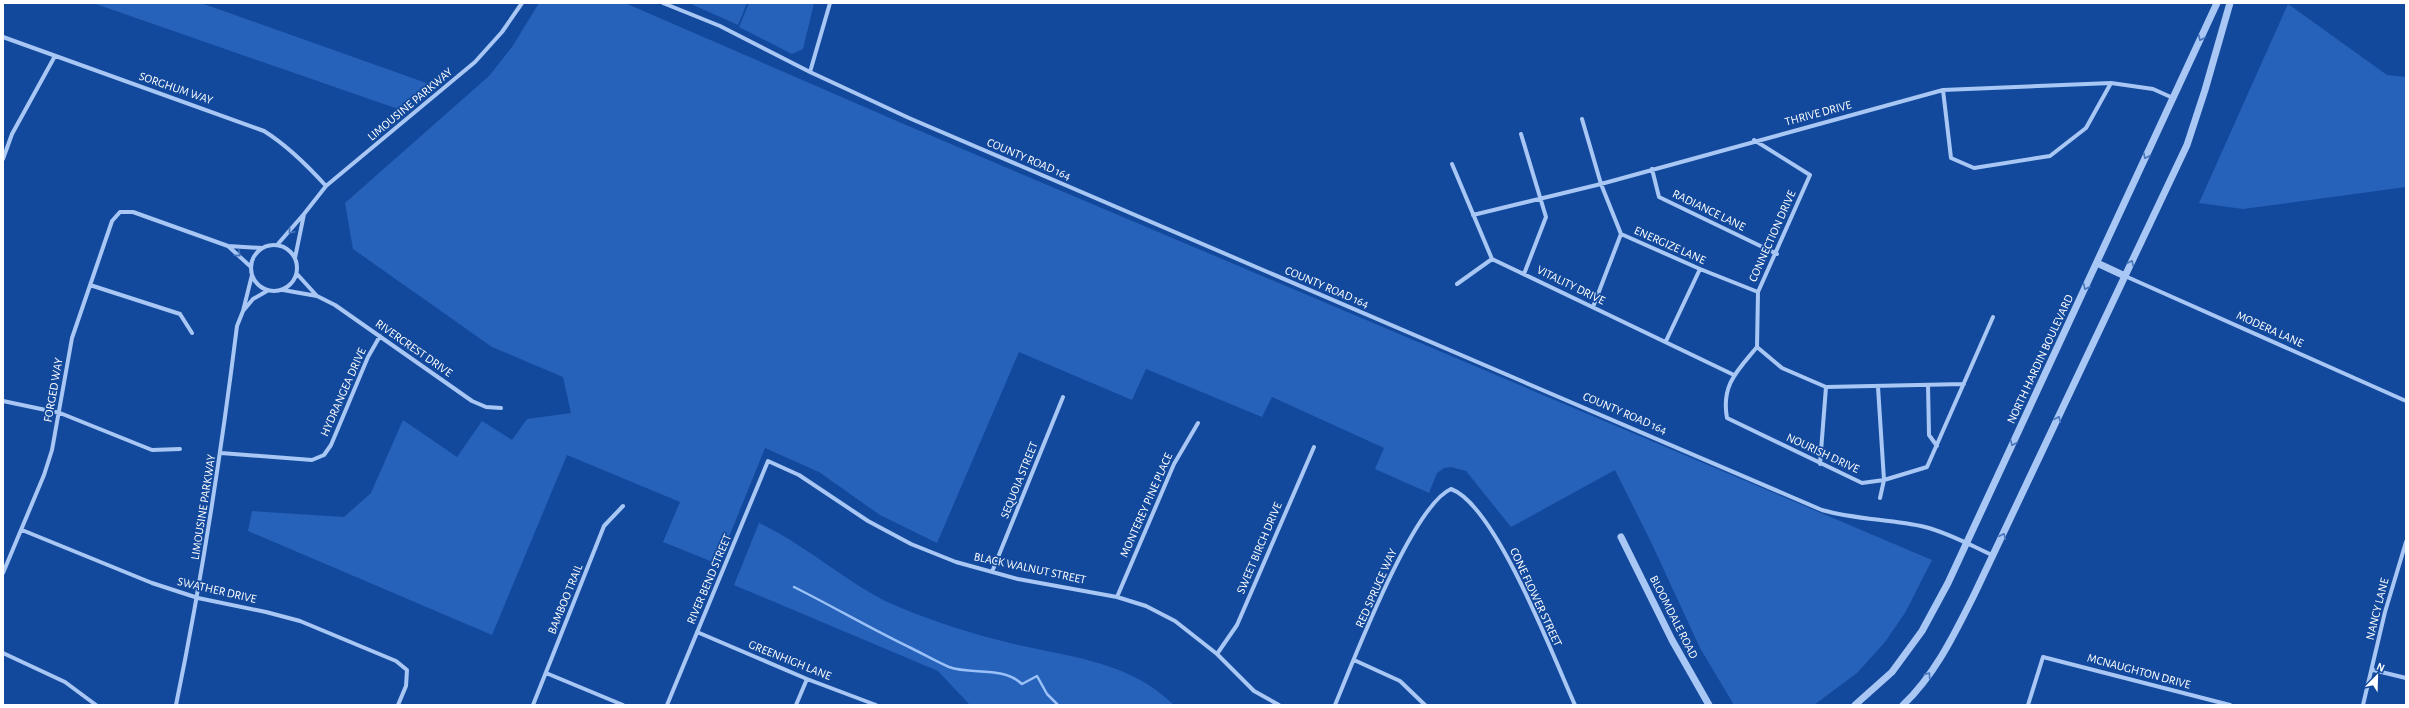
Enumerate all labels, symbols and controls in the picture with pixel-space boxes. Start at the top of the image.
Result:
one-way arrow [2198,34,2206,42]
street label: LIMOUSINE PARKWAY [365,65,455,143]
street label: SORGHUM WAY [137,70,215,106]
street label: THRIVE DRIVE [1783,98,1853,128]
street label: COUNTY ROAD 164 [985,136,1073,182]
one-way arrow [2143,152,2151,160]
street label: RADIANCE LANE [1671,187,1748,233]
street label: CONNECTION DRIVE [1746,188,1798,284]
street label: ENERGIZE LANE [1633,224,1708,266]
one-way arrow [288,226,295,234]
one-way arrow [233,249,241,257]
one-way arrow [2127,260,2135,267]
street label: VITALITY DRIVE [1535,263,1607,307]
street label: COUNTY ROAD 164 [1283,264,1371,310]
one-way arrow [2083,283,2091,290]
street label: NORTH HARDIN BOULEVARD [2005,292,2075,425]
street label: MODERA LANE [2235,309,2306,349]
street label: RIVERCREST DRIVE [373,317,455,379]
street label: HYDRANGEA DRIVE [318,346,368,438]
street label: FORGED WAY [41,356,65,423]
street label: COUNTY ROAD 164 [1581,390,1669,436]
one-way arrow [2053,415,2061,423]
street label: NOURISH DRIVE [1785,431,1861,475]
one-way arrow [2010,439,2018,446]
street label: SEQUOIA STREET [998,440,1041,520]
street label: MONTEREY PINE PLACE [1118,451,1175,559]
street label: LIMOUSINE PARKWAY [189,453,217,561]
street label: SWEET BIRCH DRIVE [1234,500,1284,596]
street label: RIVER BEND STREET [685,532,733,626]
one-way arrow [1998,533,2006,541]
street label: RED SPRUCE WAY [1353,546,1399,629]
street label: CONE FLOWER STREET [1508,546,1564,648]
street label: BLACK WALNUT STREET [973,550,1087,586]
street label: BAMBOO TRAIL [546,562,584,636]
street label: BLOOMDALE ROAD [1648,573,1700,661]
street label: SWATHER DRIVE [176,575,258,605]
street label: NANCY LANE [2363,576,2391,641]
street label: GREENHIGH LANE [747,638,833,682]
street label: MCNAUGHTON DRIVE [2086,651,2192,691]
north arrow [2357,656,2397,696]
text: N [2375,661,2386,674]
one-way arrow [1923,672,1931,679]

